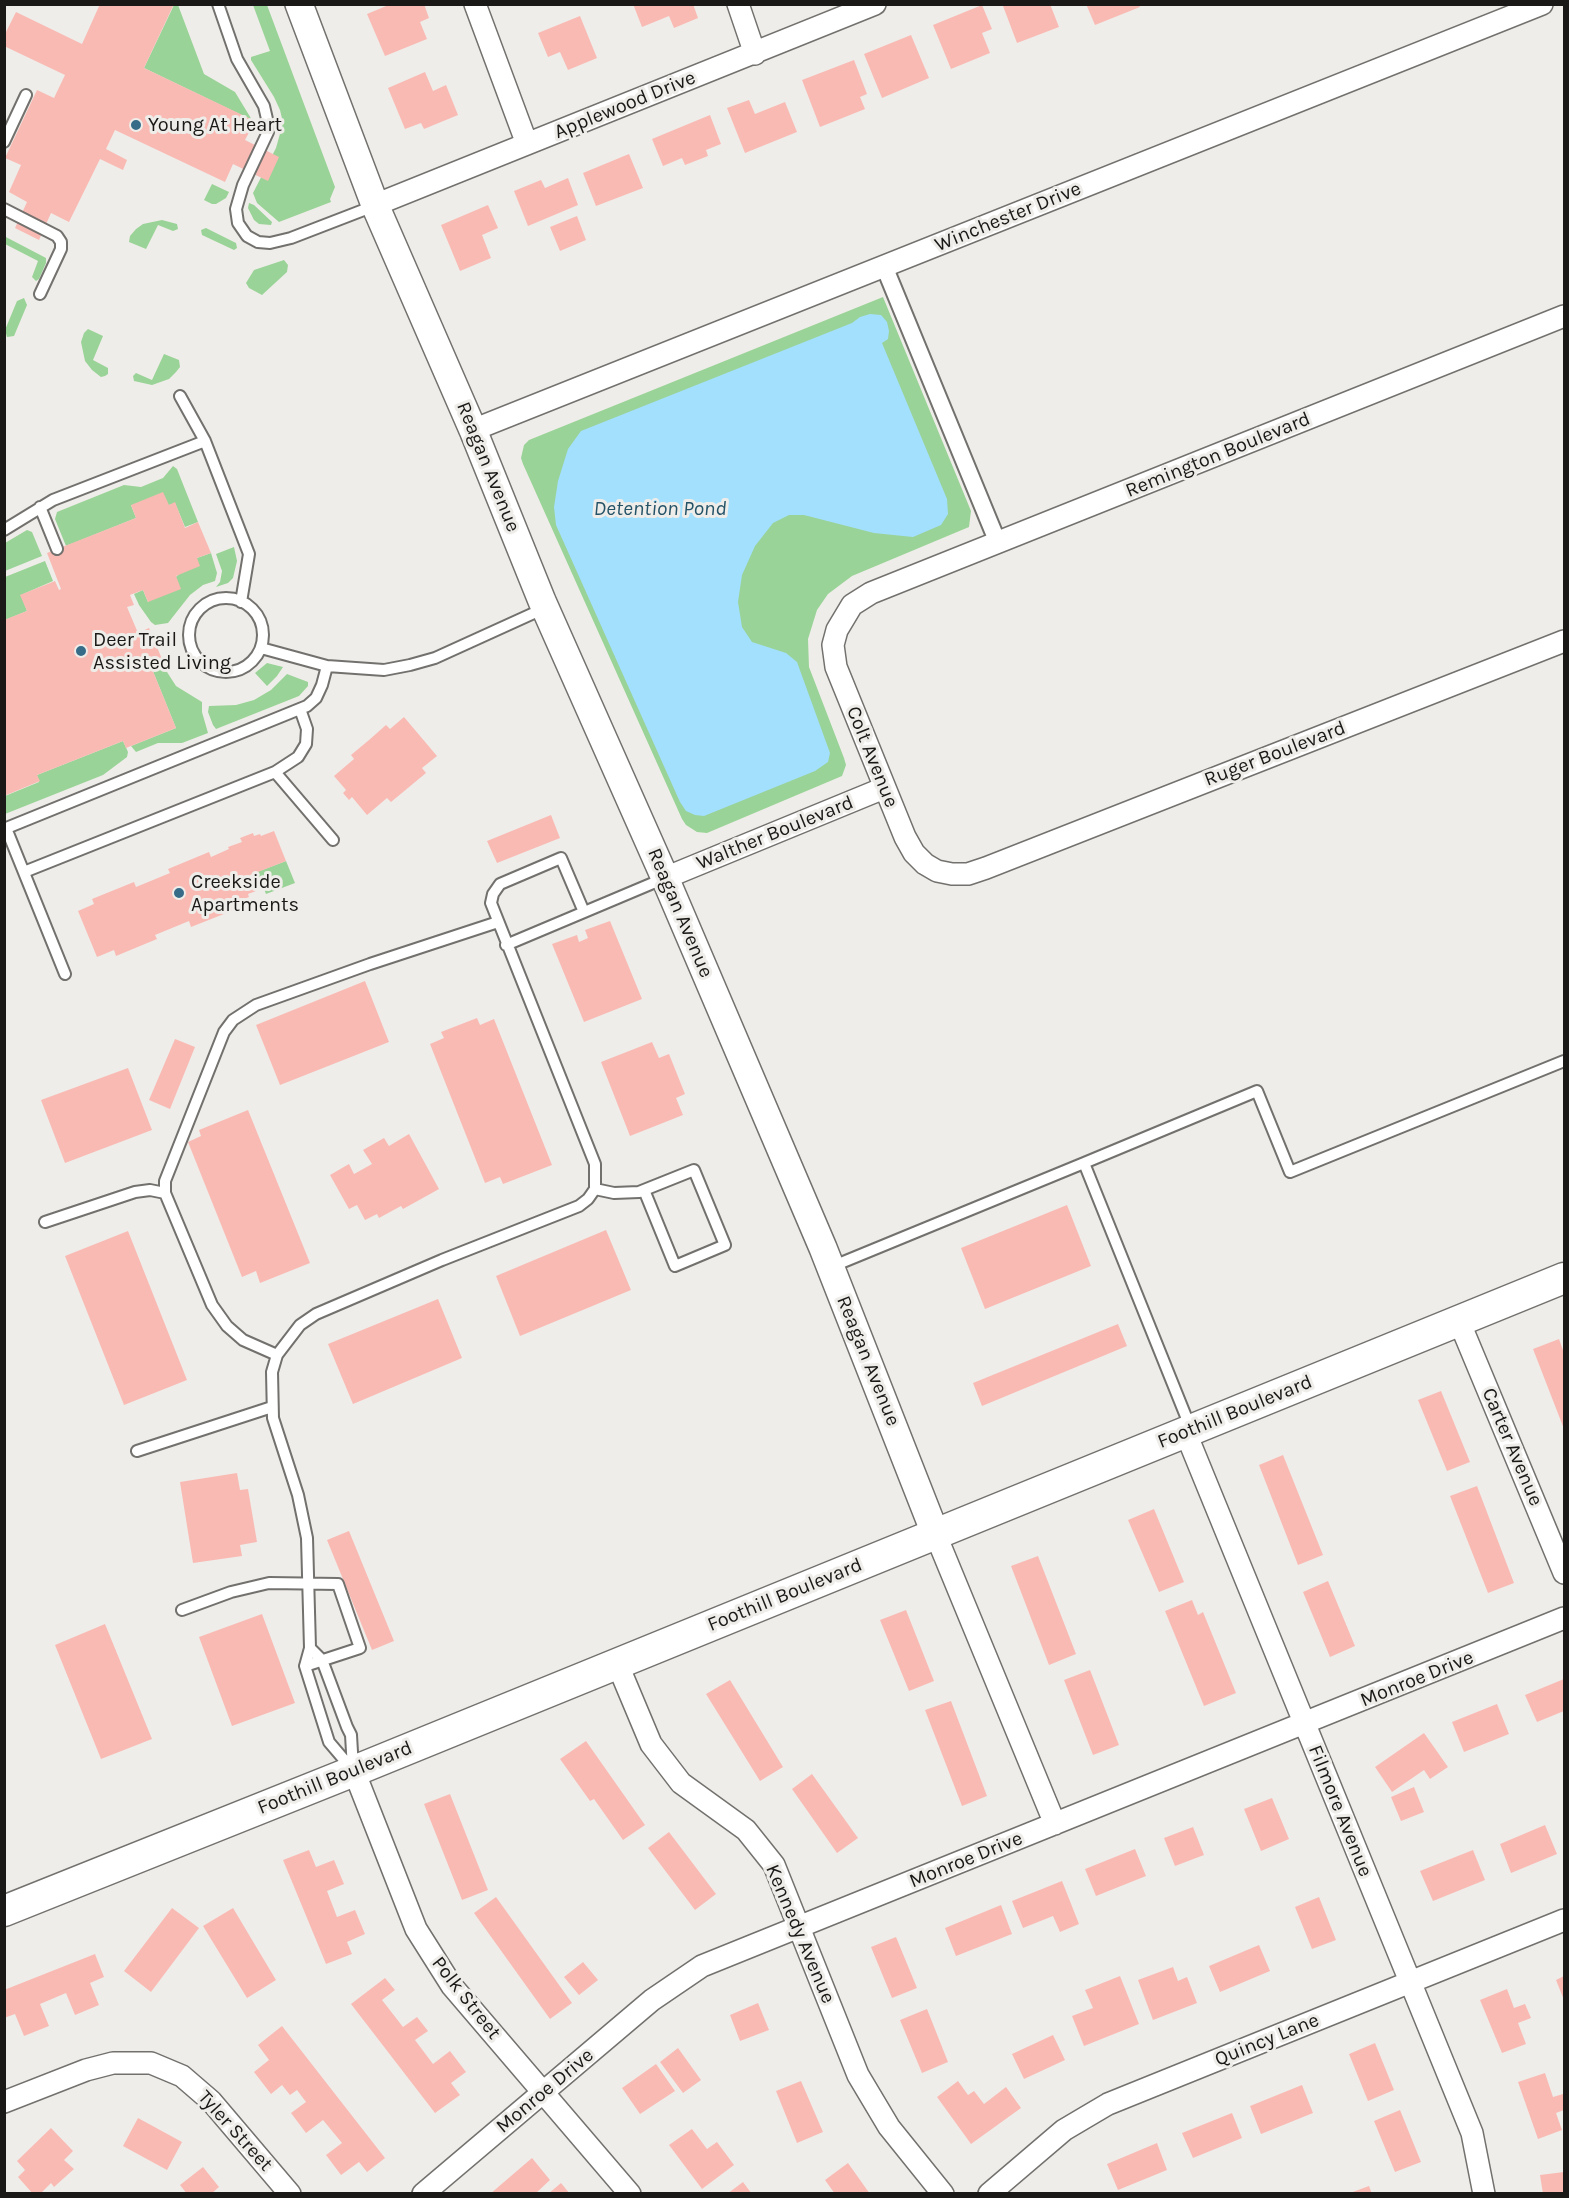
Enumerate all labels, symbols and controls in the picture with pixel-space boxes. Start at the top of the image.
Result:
street label: Applewood Drive [551,66,699,144]
place label: Young At Heart [148,113,282,137]
marker: Young At Heart [129,118,143,132]
street label: Winchester Drive [931,177,1085,257]
street label: Reagan Avenue [451,398,525,536]
street label: Remington Boulevard [1122,407,1314,503]
water label: Detention Pond [594,496,726,522]
place label: Deer Trail Assisted Living [93,628,231,675]
marker: Deer Trail Assisted Living [74,644,88,658]
street label: Colt Avenue [841,703,903,811]
street label: Ruger Boulevard [1201,716,1349,792]
street label: Walther Boulevard [693,791,857,875]
street label: Reagan Avenue [642,845,718,981]
place label: Creekside Apartments [191,870,299,917]
marker: Creekside Apartments [172,886,186,900]
street label: Reagan Avenue [831,1292,905,1430]
street label: Foothill Boulevard [1154,1370,1316,1454]
street label: Carter Avenue [1476,1384,1548,1510]
street label: Foothill Boulevard [704,1553,866,1637]
street label: Monroe Drive [1357,1645,1477,1713]
street label: Foothill Boulevard [254,1736,416,1820]
street label: Filmore Avenue [1303,1742,1377,1880]
street label: Monroe Drive [906,1826,1026,1894]
street label: Kennedy Avenue [760,1861,840,2007]
street label: Polk Street [426,1952,506,2044]
street label: Quincy Lane [1211,2008,1323,2072]
street label: Monroe Drive [491,2043,599,2139]
street label: Tyler Street [192,2086,278,2176]

